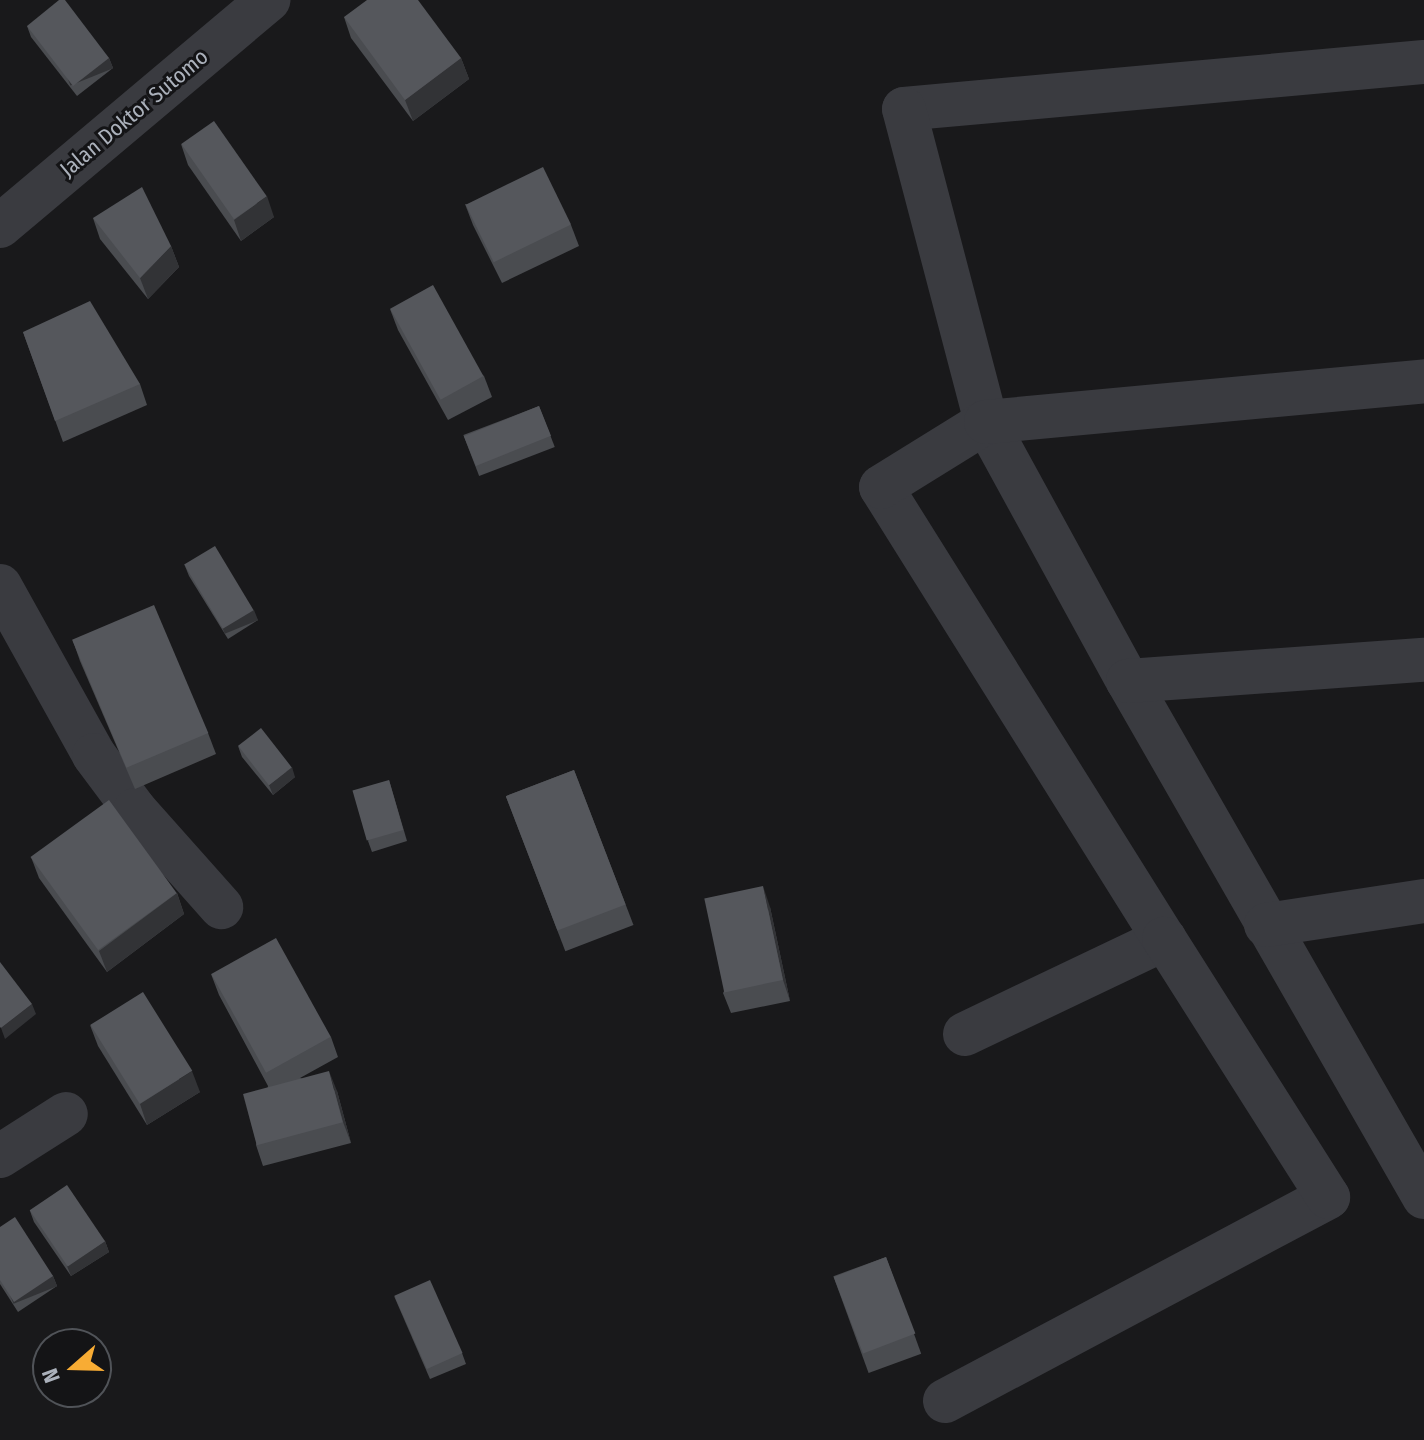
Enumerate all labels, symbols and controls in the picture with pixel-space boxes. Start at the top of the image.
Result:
street label: Jalan Doktor Sutomo [55,43,213,183]
north arrow [32,1328,112,1408]
text: N [36,1365,66,1387]

